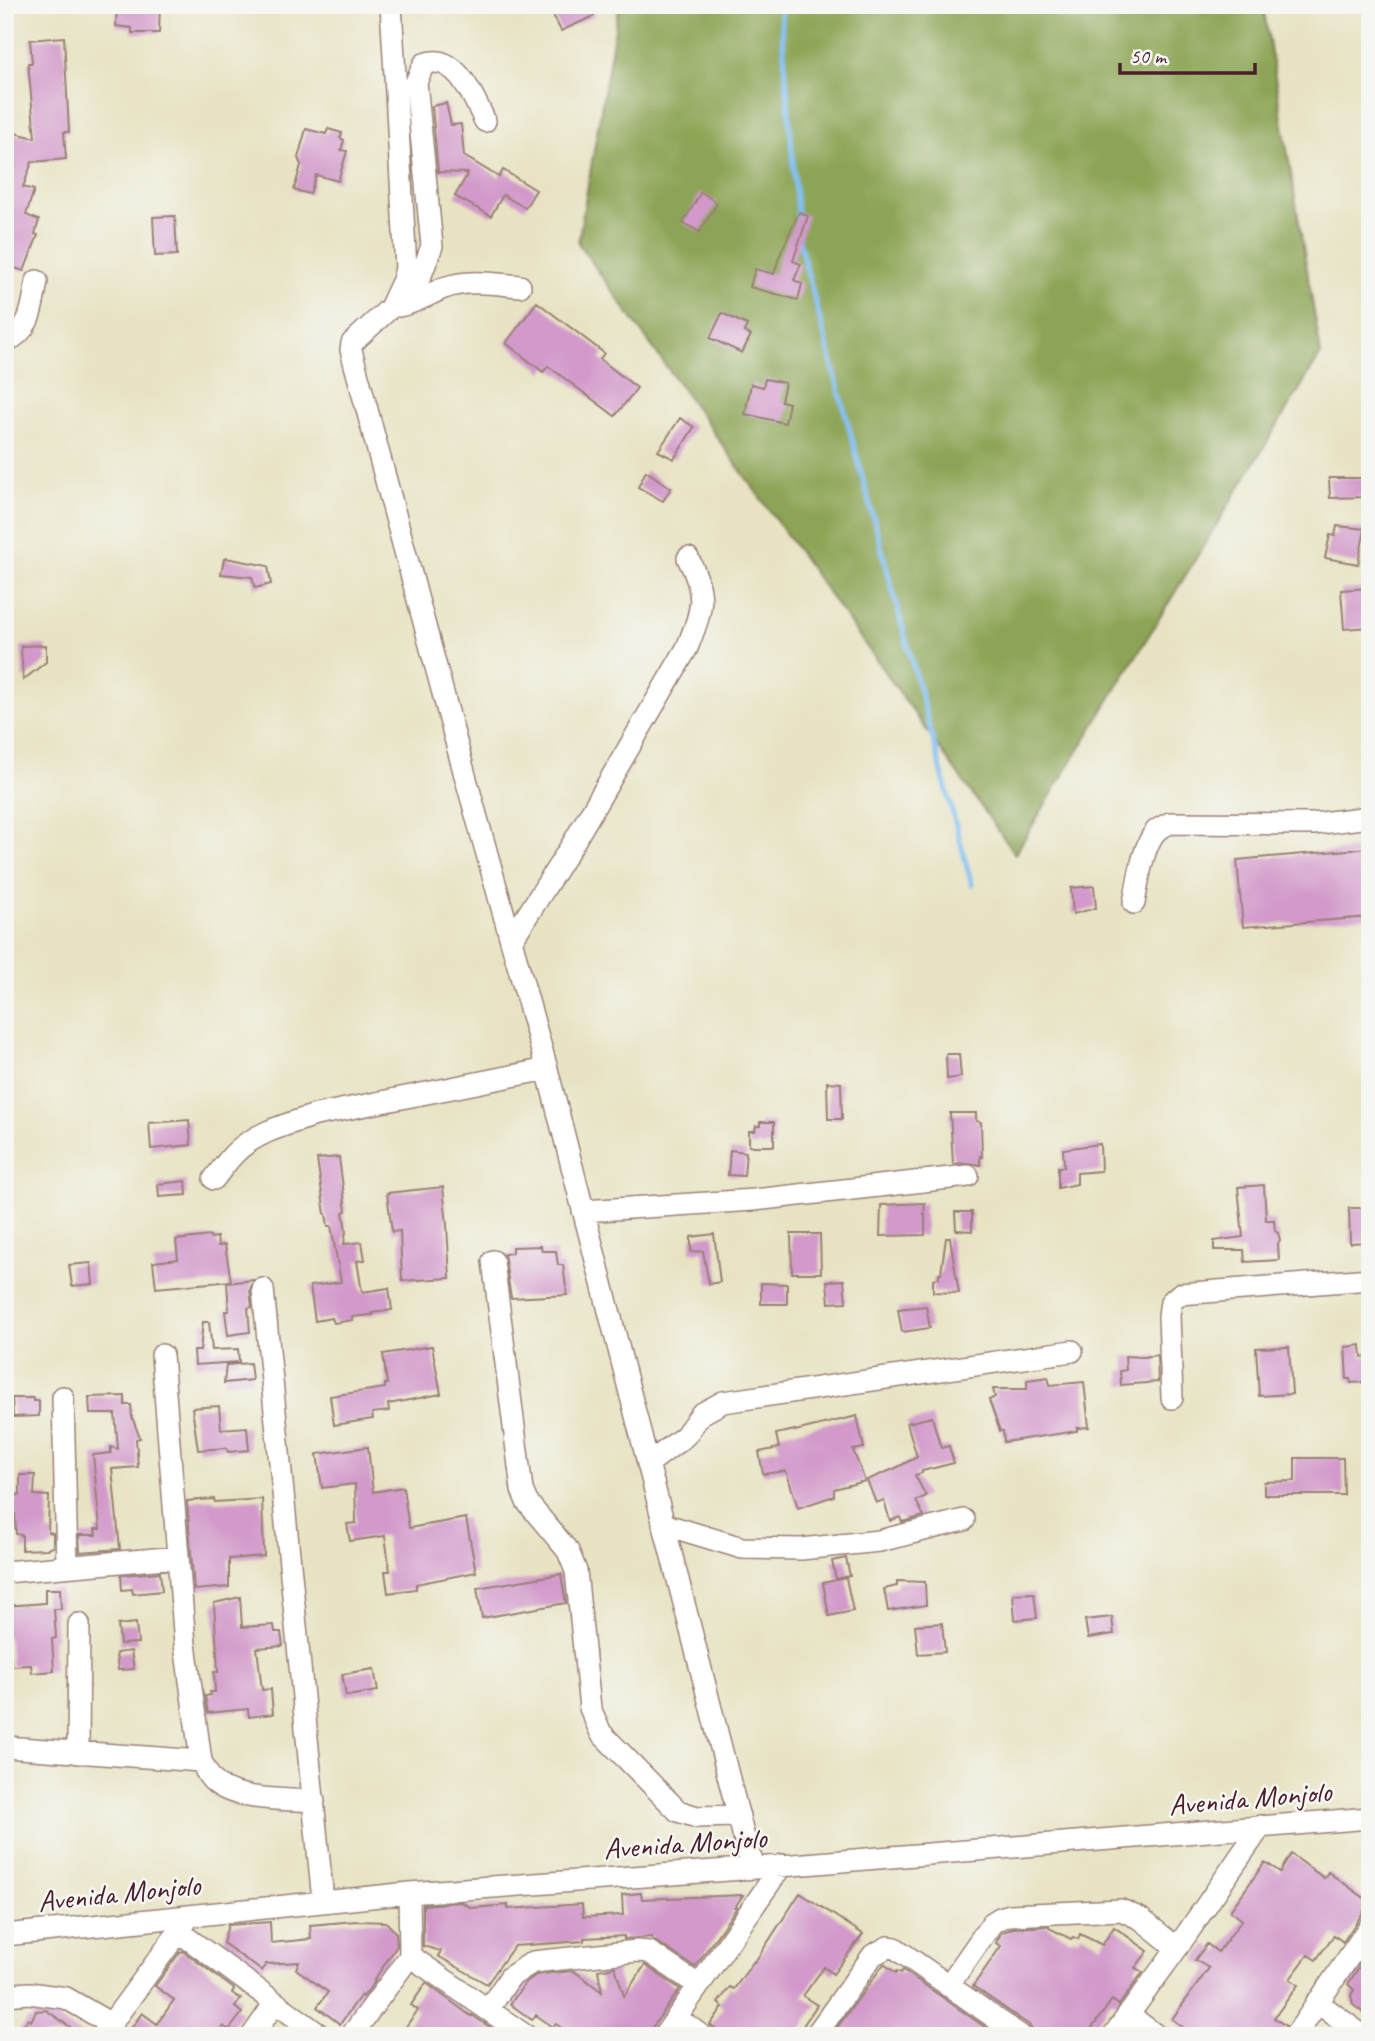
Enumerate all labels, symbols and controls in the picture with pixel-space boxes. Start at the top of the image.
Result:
scale bar [1120,32,1254,76]
text: 50 m [1130,43,1168,69]
street label: Avenida Monjolo [1167,1772,1334,1824]
street label: Avenida Monjolo [602,1818,769,1868]
street label: Avenida Monjolo [36,1865,203,1920]

